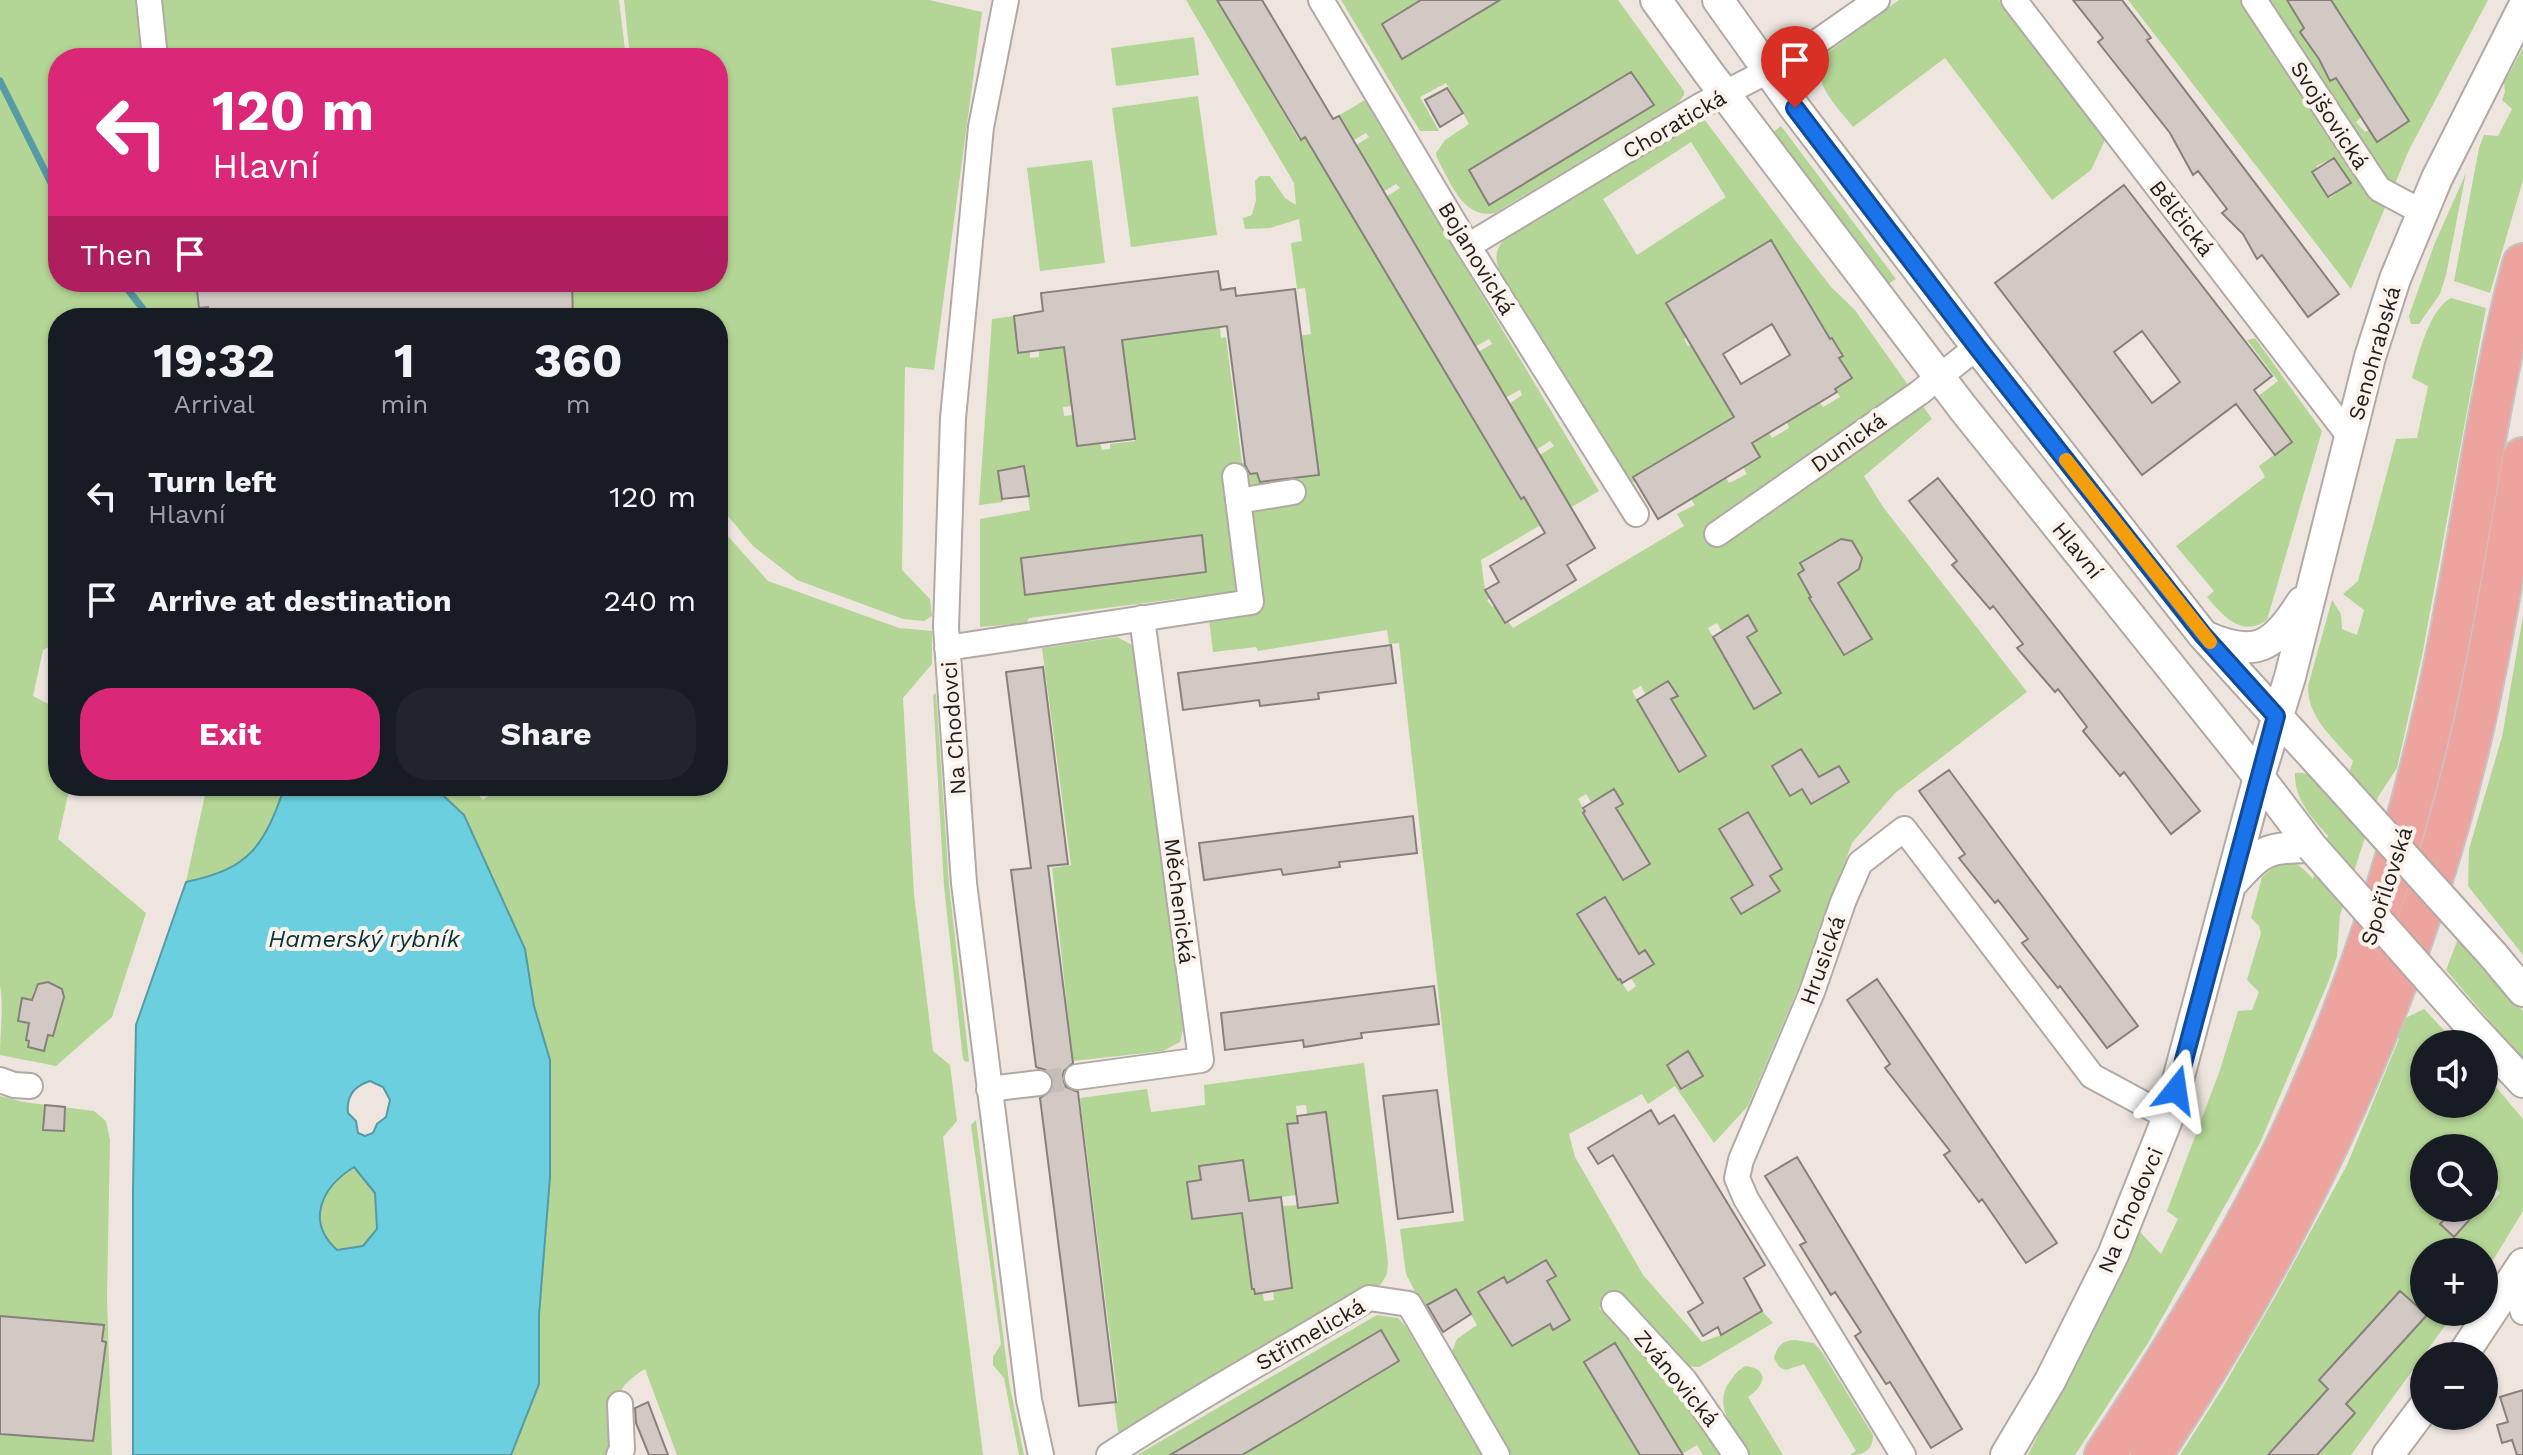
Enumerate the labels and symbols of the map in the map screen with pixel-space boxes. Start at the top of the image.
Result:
pin [1761,26,1829,108]
street label: Svojšovická [2285,57,2374,174]
street label: Choratická [1618,85,1730,164]
street label: Bělčická [2144,176,2219,261]
street label: Bojanovická [1433,197,1520,319]
street label: Senohrabská [2343,283,2406,423]
street label: Dunická [1806,408,1891,477]
street label: Hlavní [2047,517,2108,584]
street label: Na Chodovci [936,660,971,796]
street label: Spořilovská [2356,824,2417,949]
street label: Měchenická [1159,837,1200,965]
street label: Hrusická [1795,912,1850,1008]
water label: Hamerský rybník [268,925,461,953]
position arrow [2134,1048,2218,1132]
street label: Na Chodovci [2093,1144,2168,1277]
street label: Střimelická [1251,1293,1369,1376]
street label: Zvánovická [1629,1325,1724,1432]

